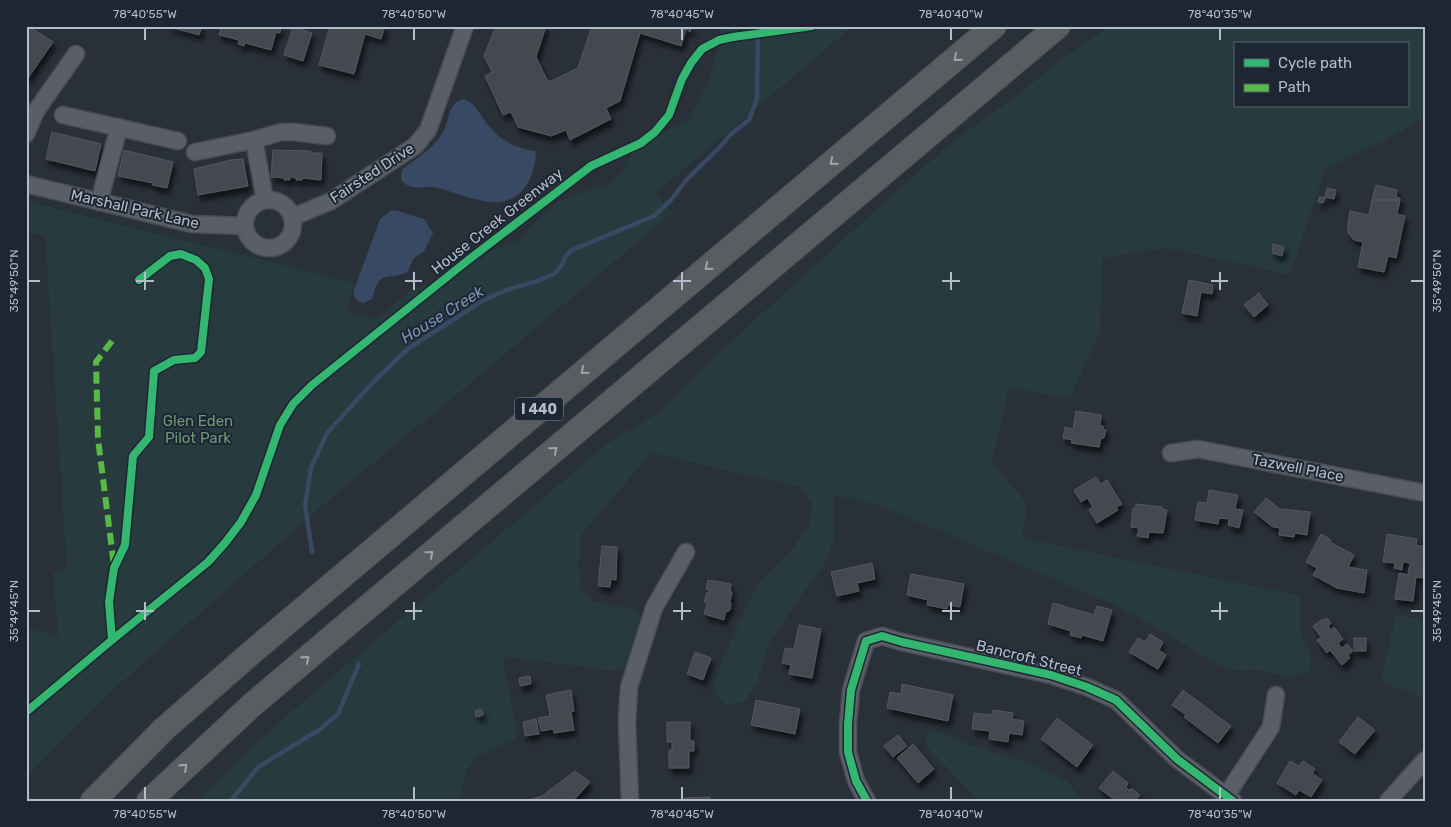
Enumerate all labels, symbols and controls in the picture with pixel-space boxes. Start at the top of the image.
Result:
text: 78°40'55"W [113,7,177,21]
text: 78°40'50"W [382,7,447,21]
text: 78°40'45"W [650,7,714,21]
text: 78°40'40"W [919,7,983,21]
text: 78°40'35"W [1188,7,1252,21]
legend [1234,42,1408,108]
one-way arrow [954,52,963,60]
text: Cycle path [1278,54,1352,72]
text: Path [1278,78,1311,96]
street label: Fairsted Drive [327,139,417,207]
one-way arrow [829,156,838,165]
street label: House Creek Greenway [428,164,566,278]
street label: Marshall Park Lane [69,186,201,232]
text: 35°49'50"N [7,249,21,313]
text: 35°49'50"N [1430,249,1444,313]
one-way arrow [705,261,714,269]
water label: House Creek [397,281,488,347]
one-way arrow [580,365,589,374]
road number: I 440 [515,398,563,420]
park label: Glen Eden Pilot Park [163,412,233,447]
one-way arrow [548,447,557,455]
street label: Tazwell Place [1251,450,1345,486]
one-way arrow [424,551,433,560]
text: 35°49'45"N [7,580,21,642]
text: 35°49'45"N [1430,580,1444,642]
street label: Bancroft Street [974,636,1084,680]
one-way arrow [300,656,309,665]
one-way arrow [178,764,187,773]
text: 78°40'55"W [113,807,177,821]
text: 78°40'50"W [382,807,447,821]
text: 78°40'45"W [650,807,714,821]
text: 78°40'40"W [919,807,983,821]
text: 78°40'35"W [1188,807,1252,821]

